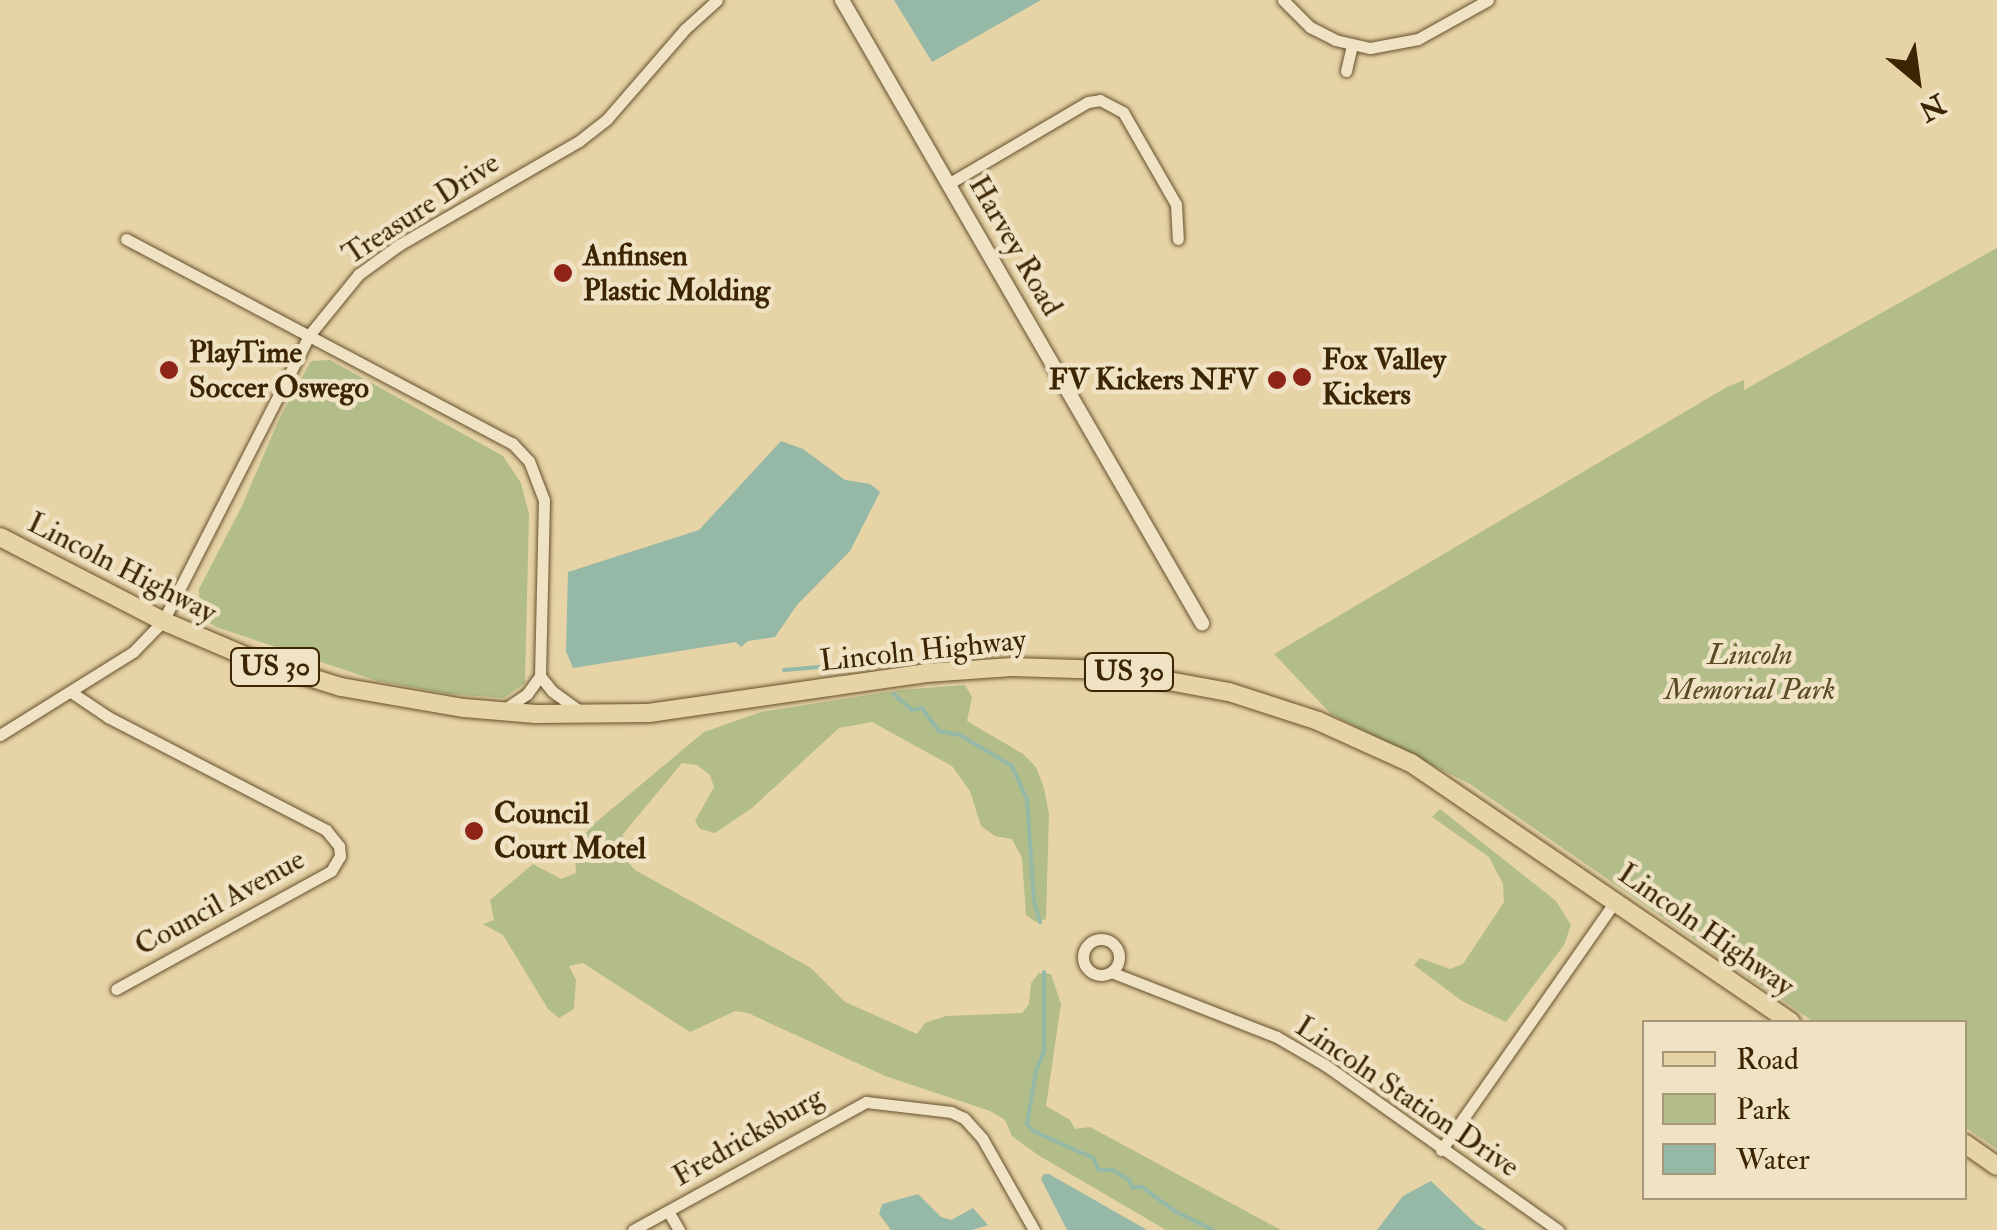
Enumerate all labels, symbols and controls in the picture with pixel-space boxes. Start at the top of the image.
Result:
north arrow [1867,30,1967,130]
text: N [1912,85,1951,128]
street label: Treasure Drive [336,145,506,273]
street label: Harvey Road [960,170,1070,322]
place label: Anfinsen Plastic Molding [583,238,770,308]
marker: Anfinsen Plastic Molding [552,262,574,284]
place label: PlayTime Soccer Oswego [189,335,369,406]
place label: Fox Valley Kickers [1322,342,1446,412]
marker: PlayTime Soccer Oswego [158,359,180,381]
place label: FV Kickers NFV [1049,362,1257,398]
marker: Fox Valley Kickers [1291,366,1313,388]
marker: FV Kickers NFV [1266,369,1288,391]
street label: Lincoln Highway [22,505,222,631]
street label: Lincoln Highway [818,622,1028,680]
park label: Lincoln Memorial Park [1665,637,1835,708]
road number: US 30 [228,644,322,690]
road number: US 30 [1082,649,1176,695]
place label: Council Court Motel [494,796,646,866]
marker: Council Court Motel [463,820,485,842]
street label: Council Avenue [129,842,311,964]
street label: Lincoln Highway [1611,856,1801,1004]
street label: Lincoln Station Drive [1288,1009,1526,1185]
legend [1642,1020,1967,1200]
text: Road [1736,1041,1799,1078]
street label: Fredricksburg [666,1079,830,1195]
text: Park [1736,1091,1791,1128]
text: Water [1736,1141,1810,1178]

